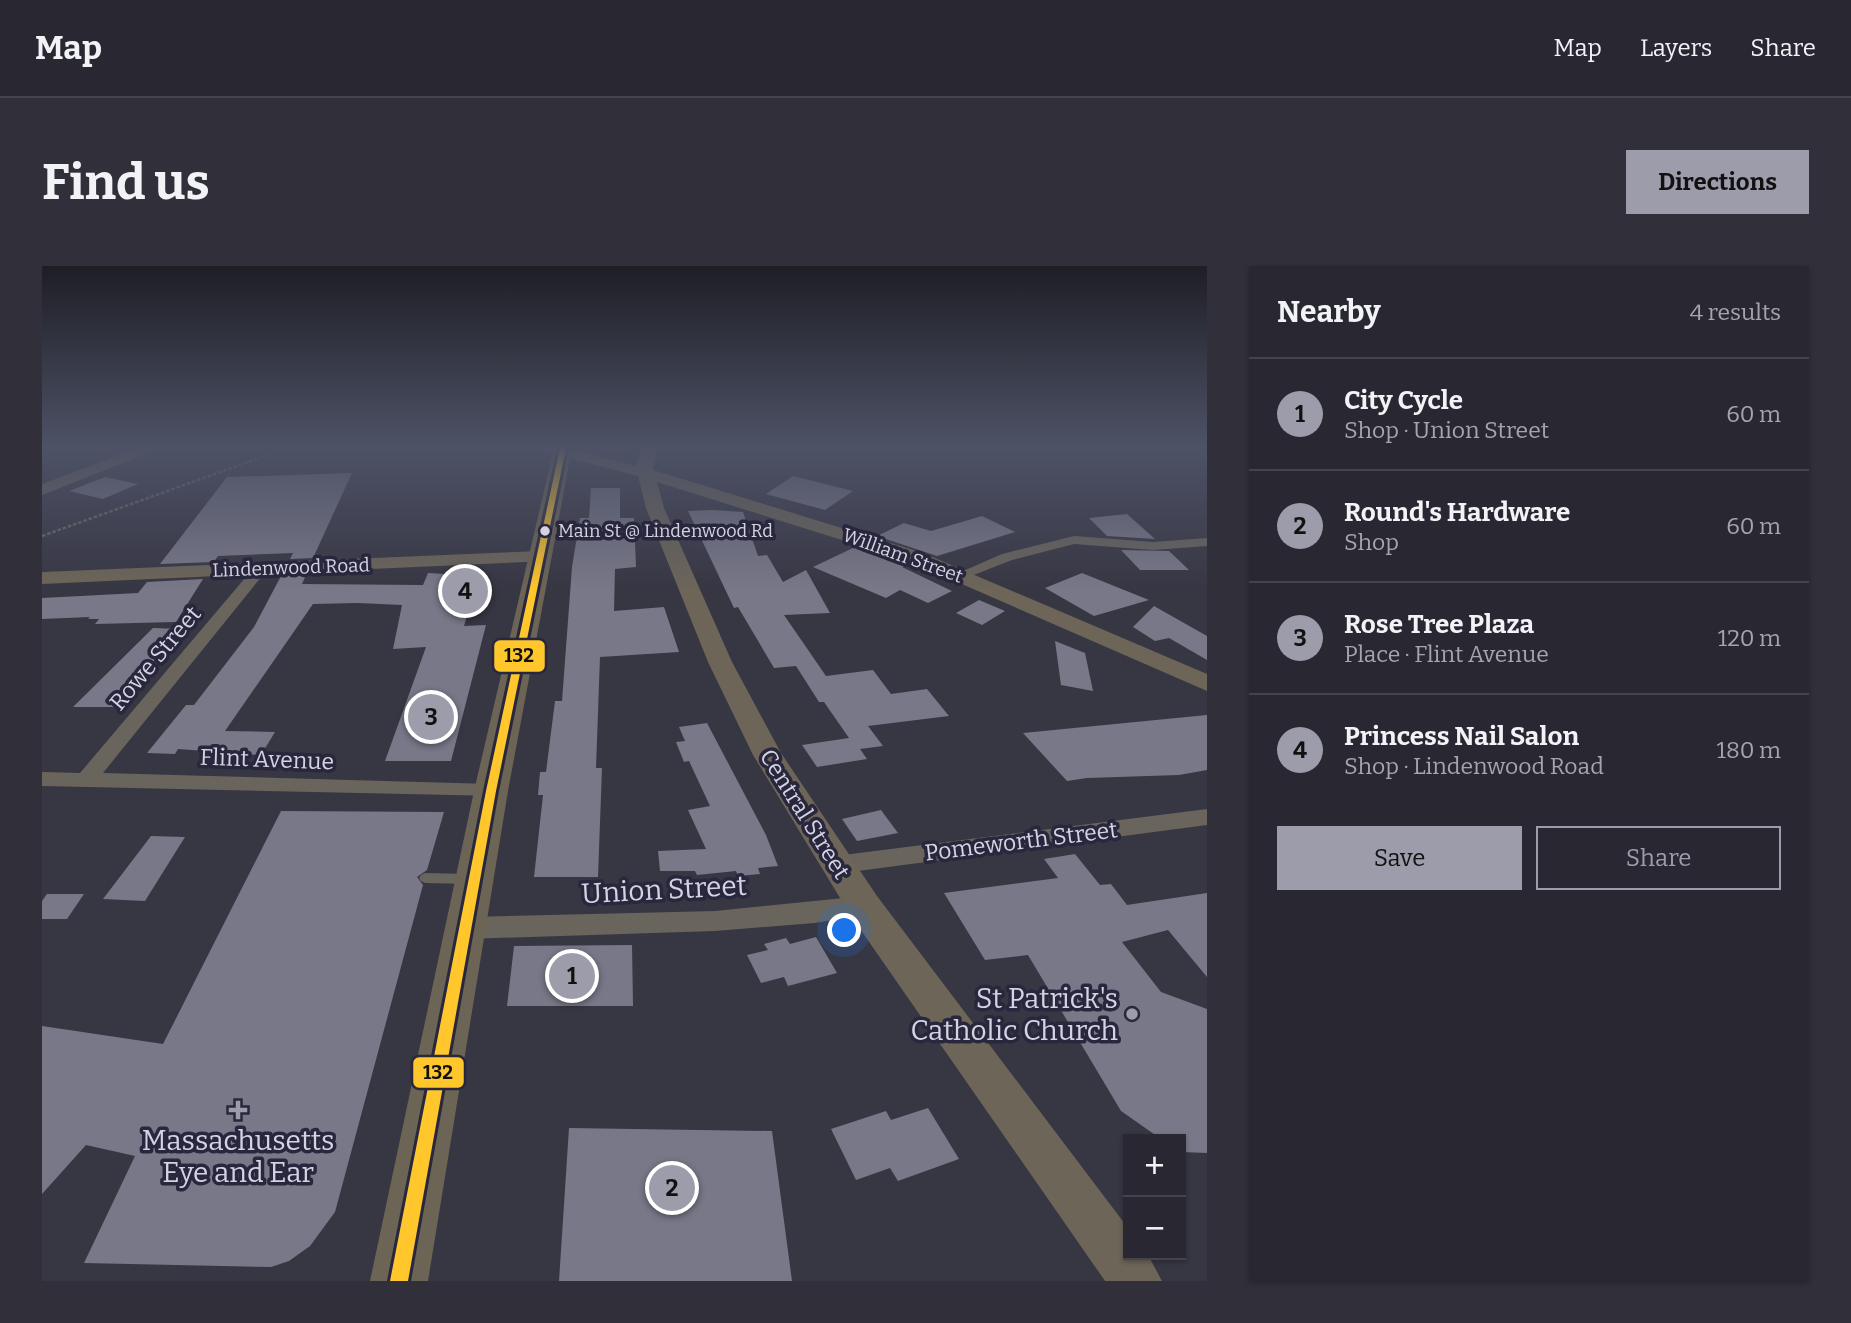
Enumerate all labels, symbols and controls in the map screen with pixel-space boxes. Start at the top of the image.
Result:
text: Map [35,28,102,68]
text: Map [1554,34,1602,62]
text: Layers [1640,34,1712,62]
text: Share [1750,34,1816,62]
button: Directions [1626,150,1809,214]
text: Find us [42,153,210,212]
text: Nearby [1277,294,1381,330]
text: 4 results [1690,298,1781,326]
text: City Cycle [1344,385,1463,416]
text: 1 [1295,400,1305,428]
text: 60 m [1726,400,1781,428]
text: Shop · Union Street [1344,416,1549,444]
text: Round's Hardware [1344,497,1570,528]
text: 2 [1294,512,1306,540]
text: 60 m [1726,512,1781,540]
place label: Main St @ Lindenwood Rd [558,520,773,542]
street label: William Street [839,523,966,588]
marker: Main St @ Lindenwood Rd [538,524,552,538]
text: Shop [1344,528,1399,556]
street label: Lindenwood Road [212,553,370,582]
pin: 4 [442,565,488,617]
street label: Rowe Street [103,600,207,716]
text: Rose Tree Plaza [1344,609,1534,640]
text: 3 [1293,624,1307,652]
text: 120 m [1718,624,1781,652]
line badge: 132 [493,639,546,673]
text: Place · Flint Avenue [1344,640,1549,668]
text: 132 [504,644,534,667]
pin: 3 [408,691,454,743]
text: Princess Nail Salon [1344,721,1579,752]
text: 4 [1293,736,1307,764]
text: 180 m [1717,736,1781,764]
street label: Flint Avenue [199,743,335,775]
street label: Central Street [754,744,856,884]
text: Shop · Lindenwood Road [1344,752,1604,780]
street label: Pomeworth Street [923,815,1119,867]
button: Save [1277,826,1522,890]
button: Share [1536,826,1781,890]
street label: Union Street [581,869,748,910]
your location [827,913,861,947]
pin: 1 [549,950,595,1002]
place label: St Patrick's Catholic Church [910,982,1118,1047]
marker: St Patrick's Catholic Church [1124,1006,1140,1022]
line badge: 132 [412,1056,465,1089]
text: 132 [423,1061,453,1084]
marker: Massachusetts Eye and Ear [228,1100,248,1120]
place label: Massachusetts Eye and Ear [142,1124,334,1189]
map controls [1123,1134,1186,1260]
button: + [1123,1134,1186,1197]
pin: 2 [649,1162,695,1214]
button: − [1123,1197,1186,1260]

